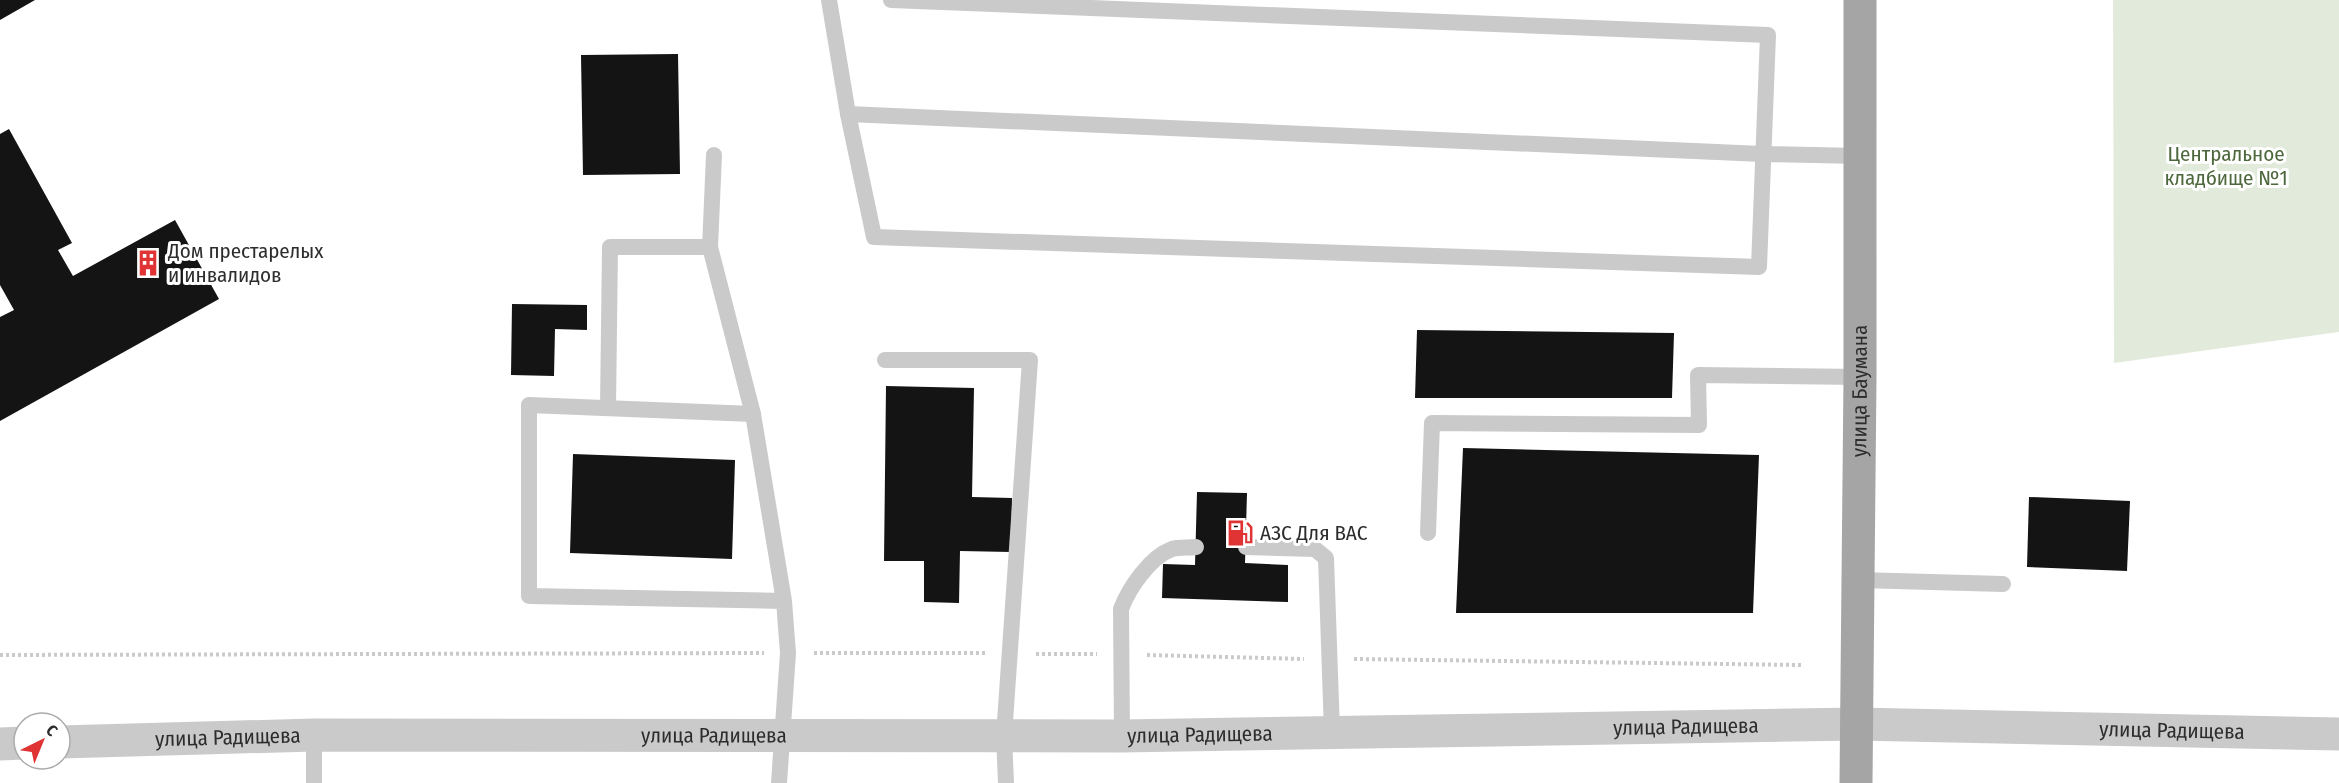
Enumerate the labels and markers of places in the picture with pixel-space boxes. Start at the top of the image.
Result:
place label: Дом престарелых и инвалидов [167,238,324,288]
building icon: Дом престарелых и инвалидов [133,248,163,278]
fuel station icon: АЗС Для ВАС [1225,518,1255,548]
place label: АЗС Для ВАС [1260,520,1368,546]

